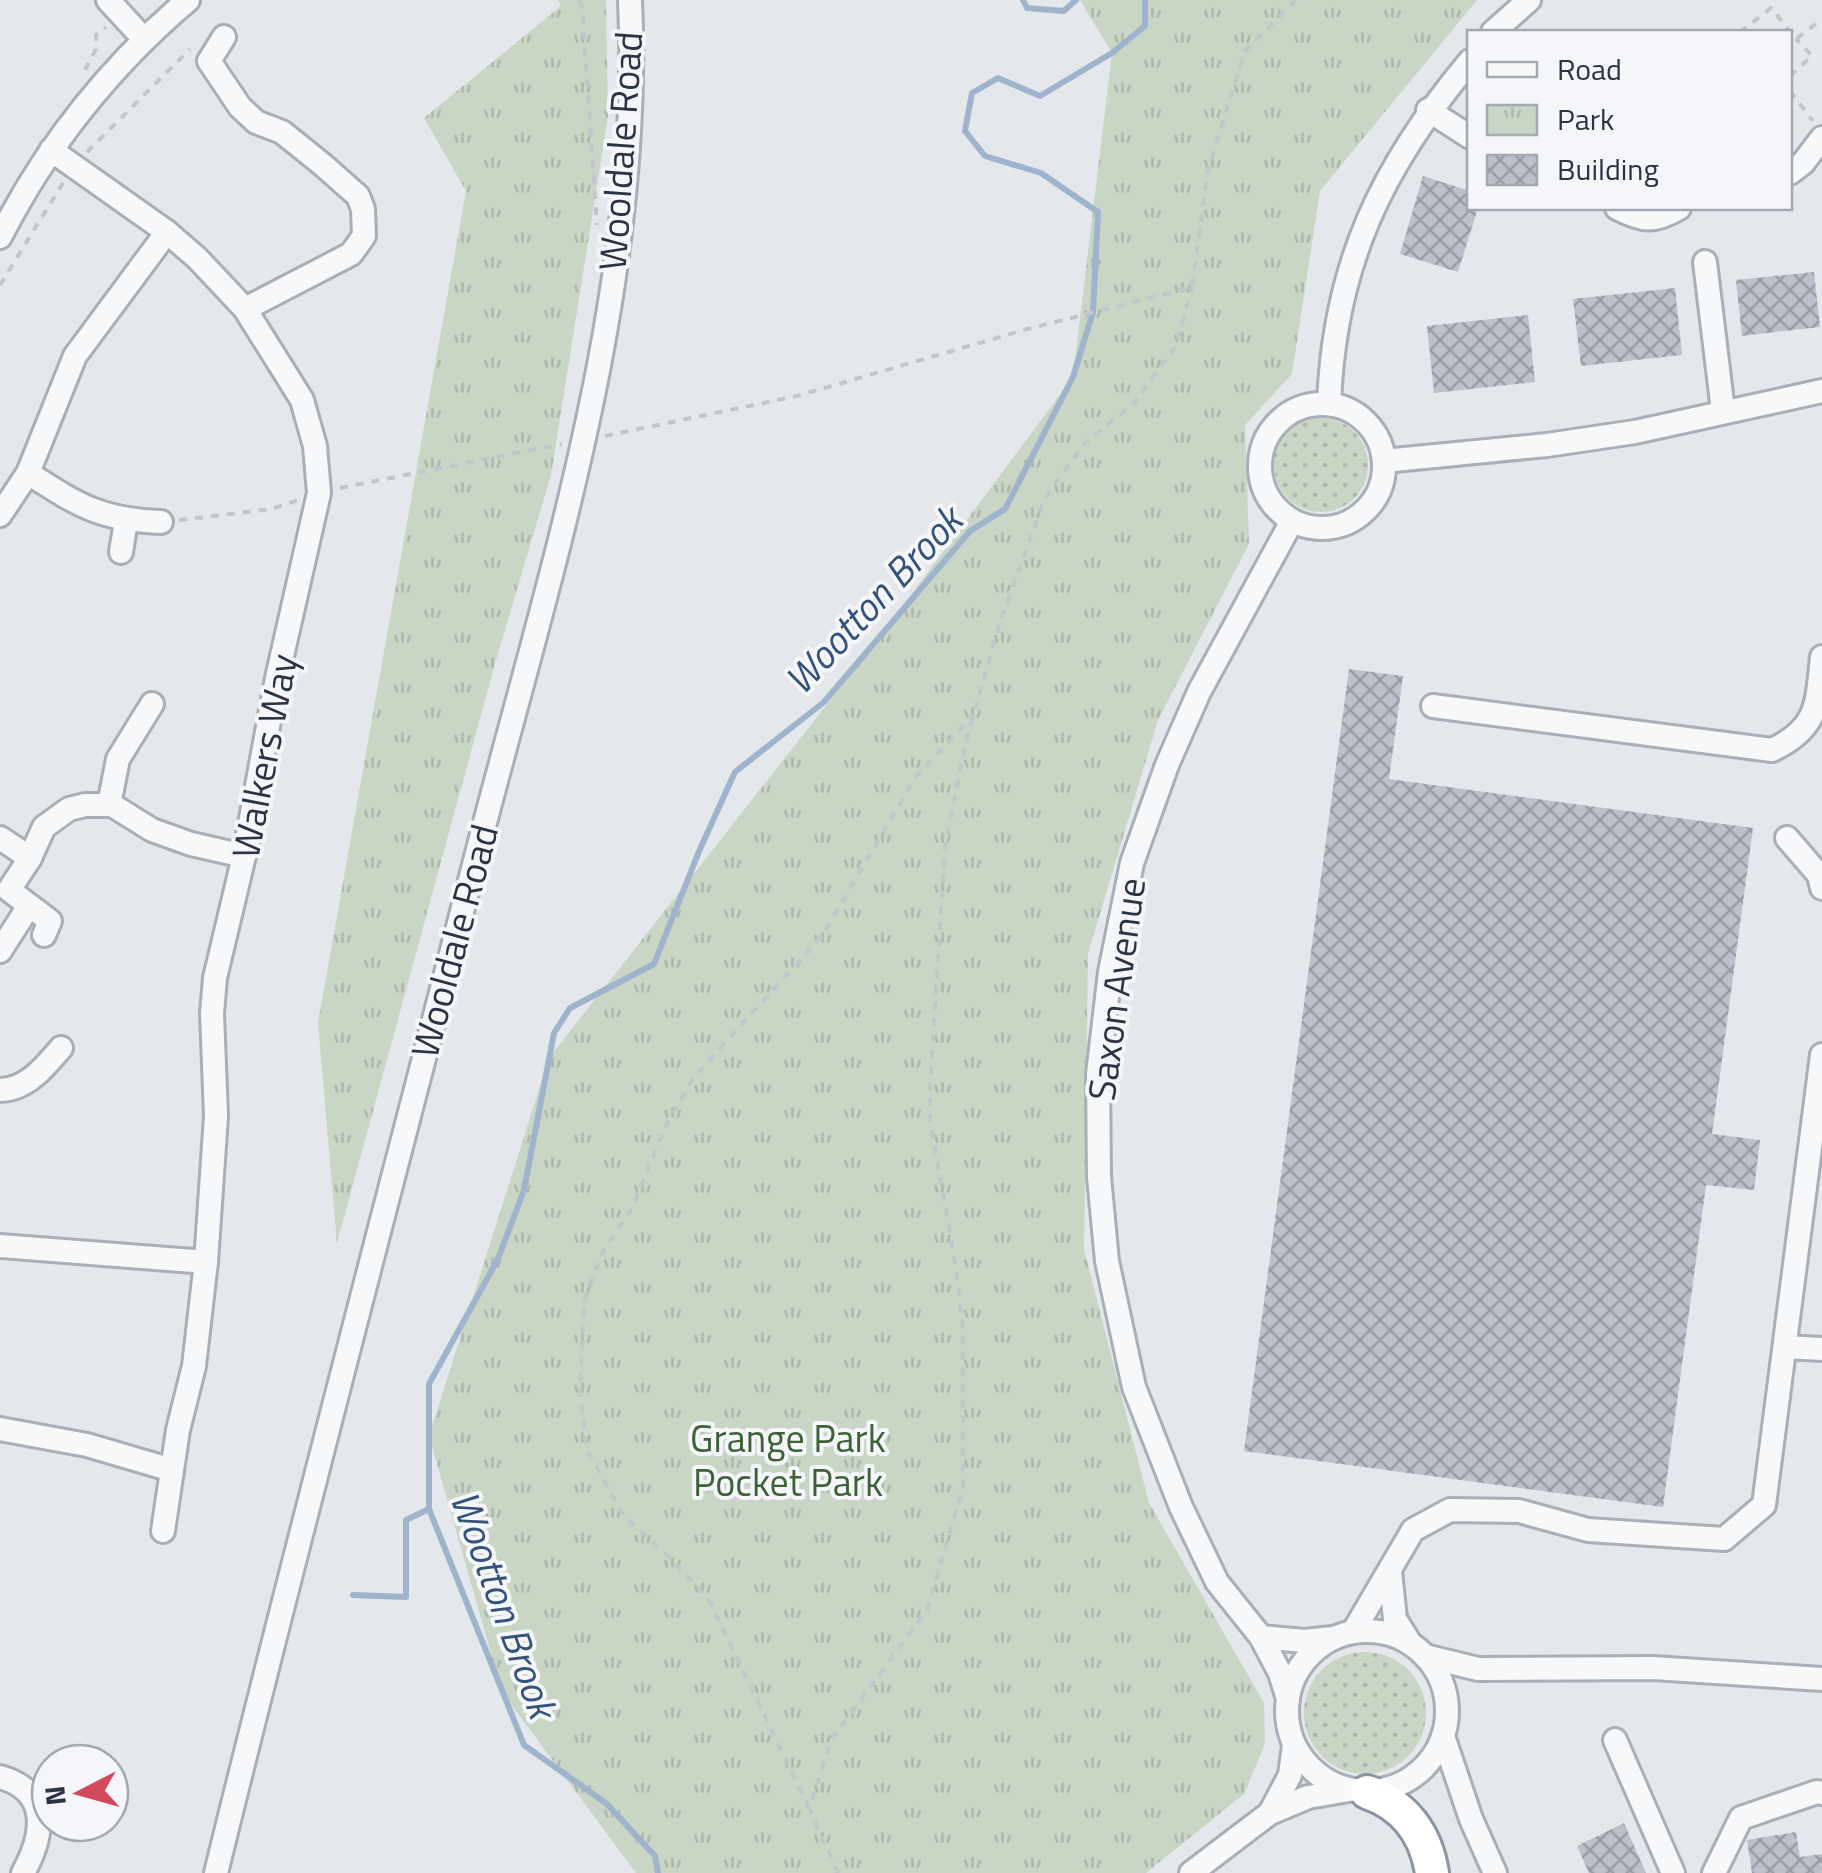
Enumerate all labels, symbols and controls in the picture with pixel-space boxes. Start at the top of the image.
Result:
street label: Wooldale Road [583,29,657,273]
legend [1467,30,1792,210]
text: Road [1557,46,1622,92]
text: Park [1557,96,1614,142]
text: Building [1557,146,1659,192]
water label: Wootton Brook [770,489,979,708]
street label: Walkers Way [216,649,312,863]
street label: Wooldale Road [395,818,513,1064]
street label: Saxon Avenue [1072,874,1160,1104]
park label: Grange Park Pocket Park [690,1409,886,1511]
water label: Wootton Brook [435,1482,575,1730]
north arrow [30,1743,130,1843]
text: N [32,1784,77,1808]

